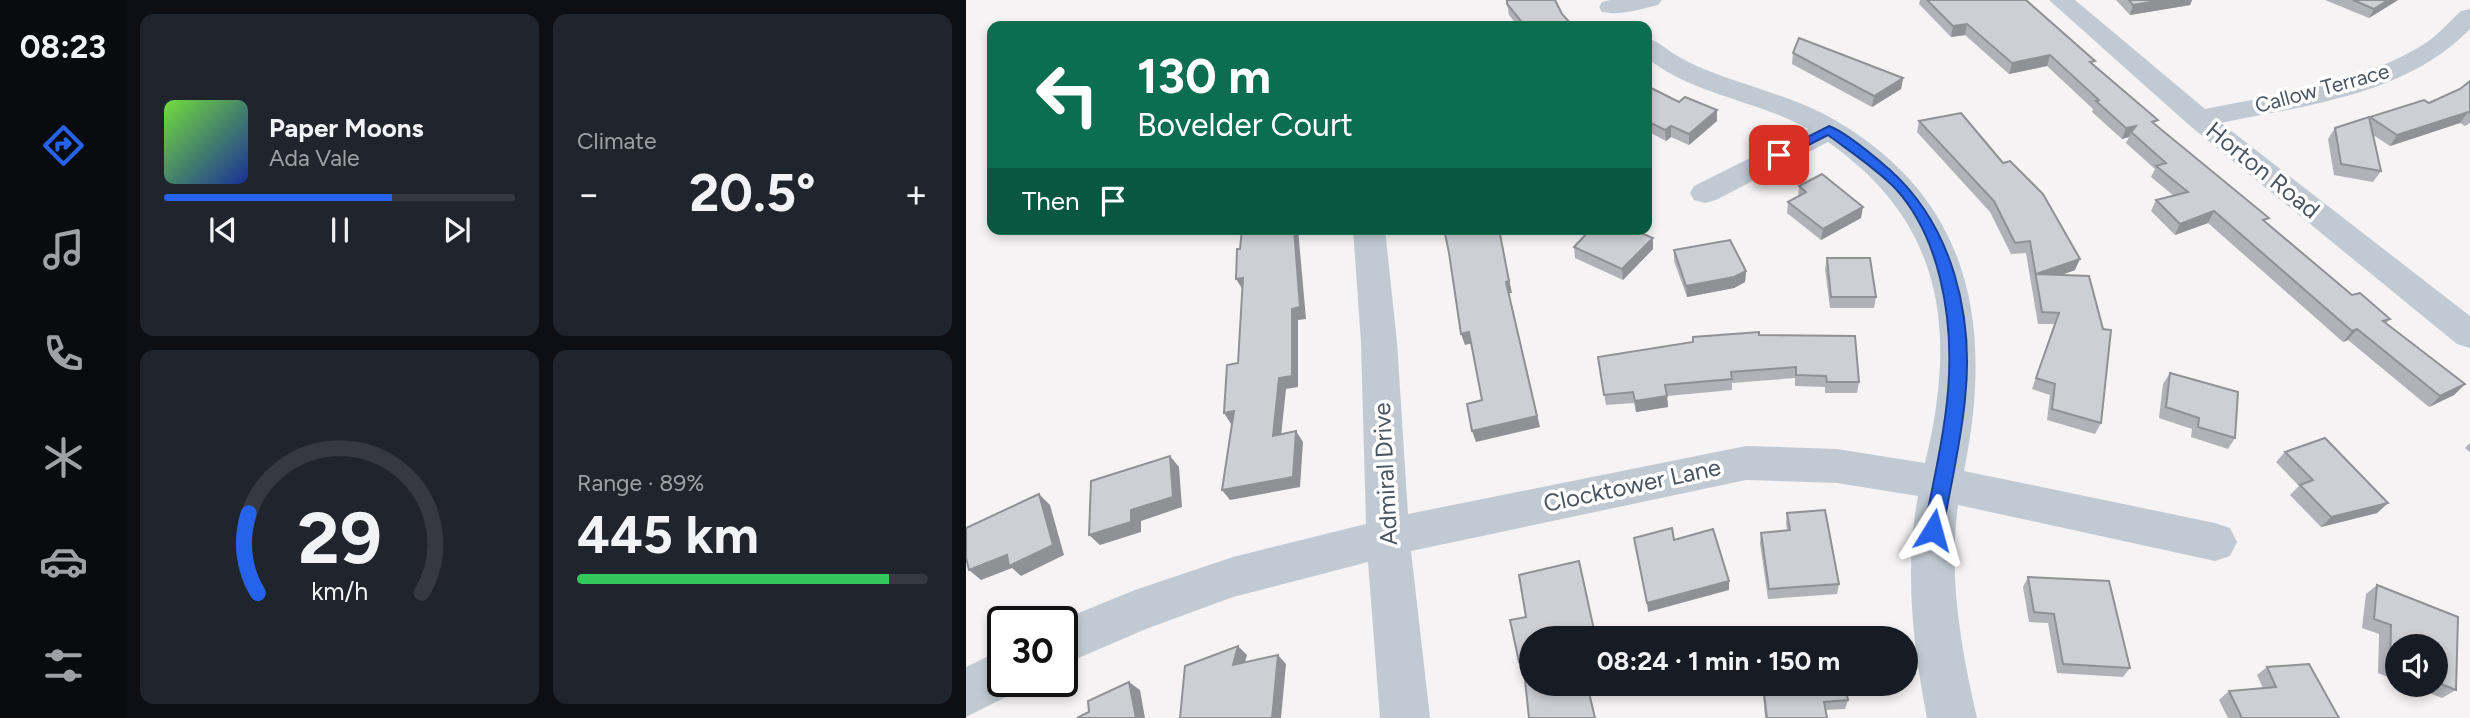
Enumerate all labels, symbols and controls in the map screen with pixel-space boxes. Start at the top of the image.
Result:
text: 08:23 [20,28,106,66]
text: 130 m [1137,46,1271,105]
icon: left [1022,49,1113,140]
street label: Callow Terrace [2252,58,2392,118]
text: Bovelder Court [1137,106,1353,144]
text: Paper Moons [269,112,424,144]
street label: Horton Road [2200,115,2326,225]
icon: directions [39,121,88,170]
pin [1749,125,1809,185]
text: Climate [577,127,656,155]
icon: arrive [1760,136,1798,174]
text: Ada Vale [269,144,360,172]
text: 20.5° [689,162,816,224]
text: − [577,171,601,217]
text: + [904,171,928,217]
icon: arrive [1094,182,1132,220]
text: Then [1022,185,1080,217]
icon: previous [204,211,242,249]
icon: pause [321,211,359,249]
icon: next [438,211,476,249]
icon: music [39,225,88,274]
icon: phone [39,329,88,378]
street label: Admiral Drive [1367,402,1403,546]
icon: climate [39,433,88,482]
street label: Clocktower Lane [1541,452,1723,518]
text: Range · 89% [577,469,704,497]
position arrow [1896,493,1970,567]
text: 29 [297,494,382,581]
text: 445 km [577,504,759,566]
icon: car [39,537,88,586]
text: km/h [311,576,368,606]
speed limit sign: 30 [987,606,1078,697]
map controls [2385,634,2448,697]
button: sound [2385,634,2448,697]
icon: filters [39,641,88,690]
text: 08:24 · 1 min · 150 m [1597,645,1840,677]

